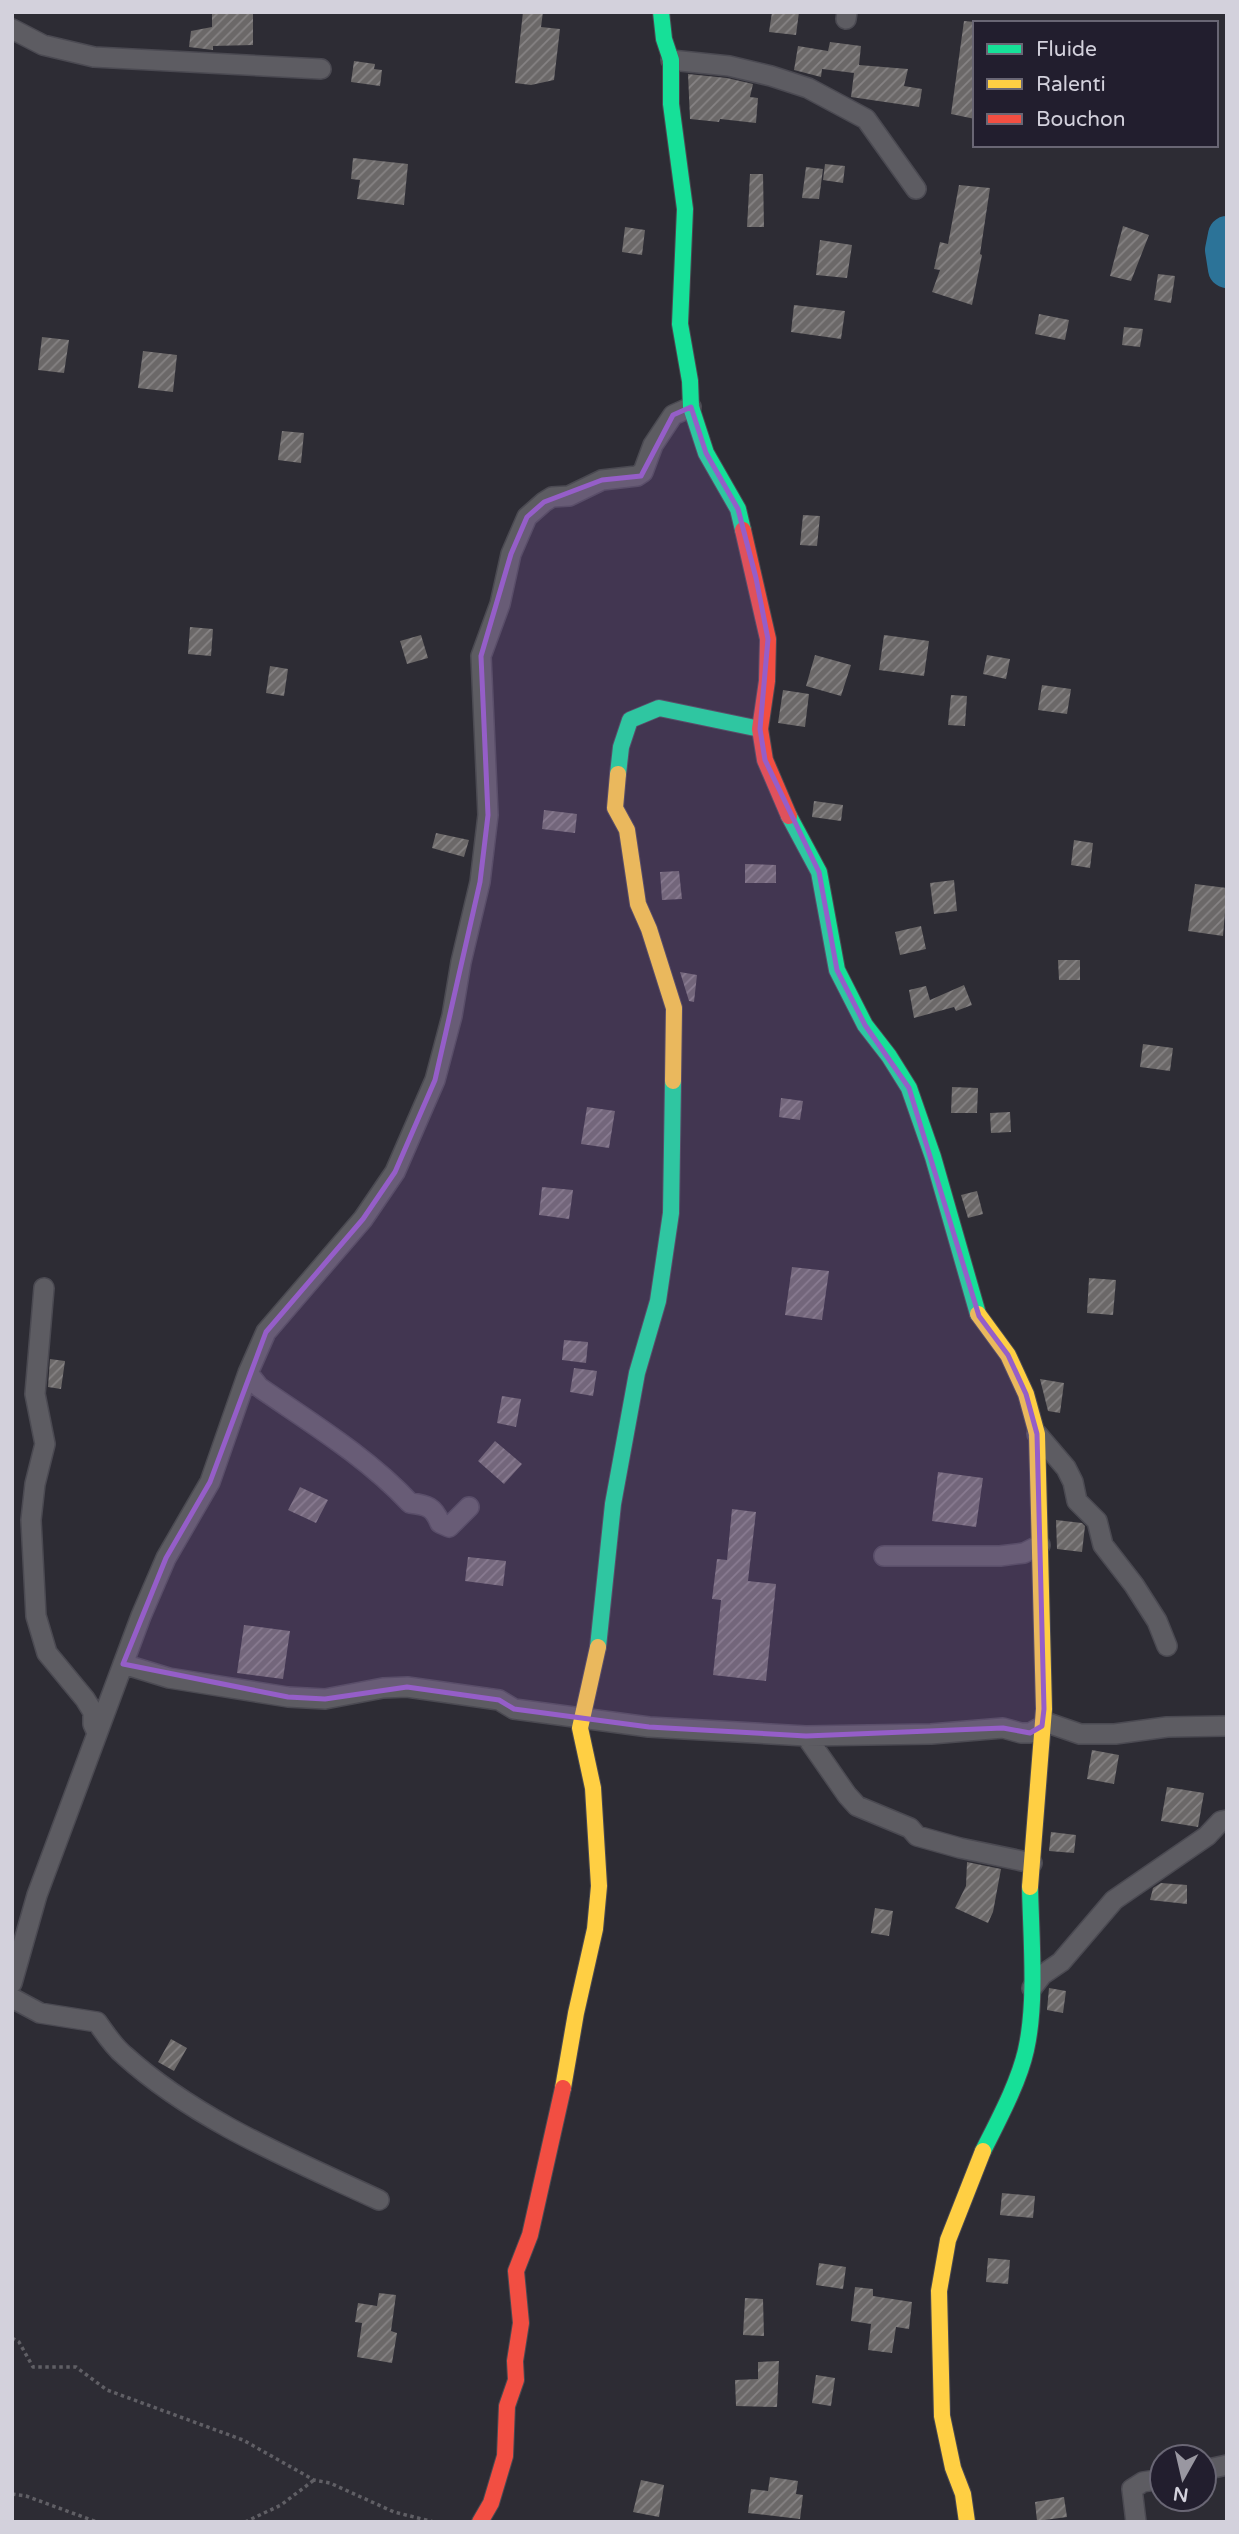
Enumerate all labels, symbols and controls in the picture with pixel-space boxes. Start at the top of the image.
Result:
legend [973,21,1218,147]
text: Fluide [1036,37,1097,62]
text: Ralenti [1036,72,1106,97]
text: Bouchon [1036,107,1126,132]
north arrow [1148,2443,1218,2513]
text: N [1172,2482,1190,2506]

